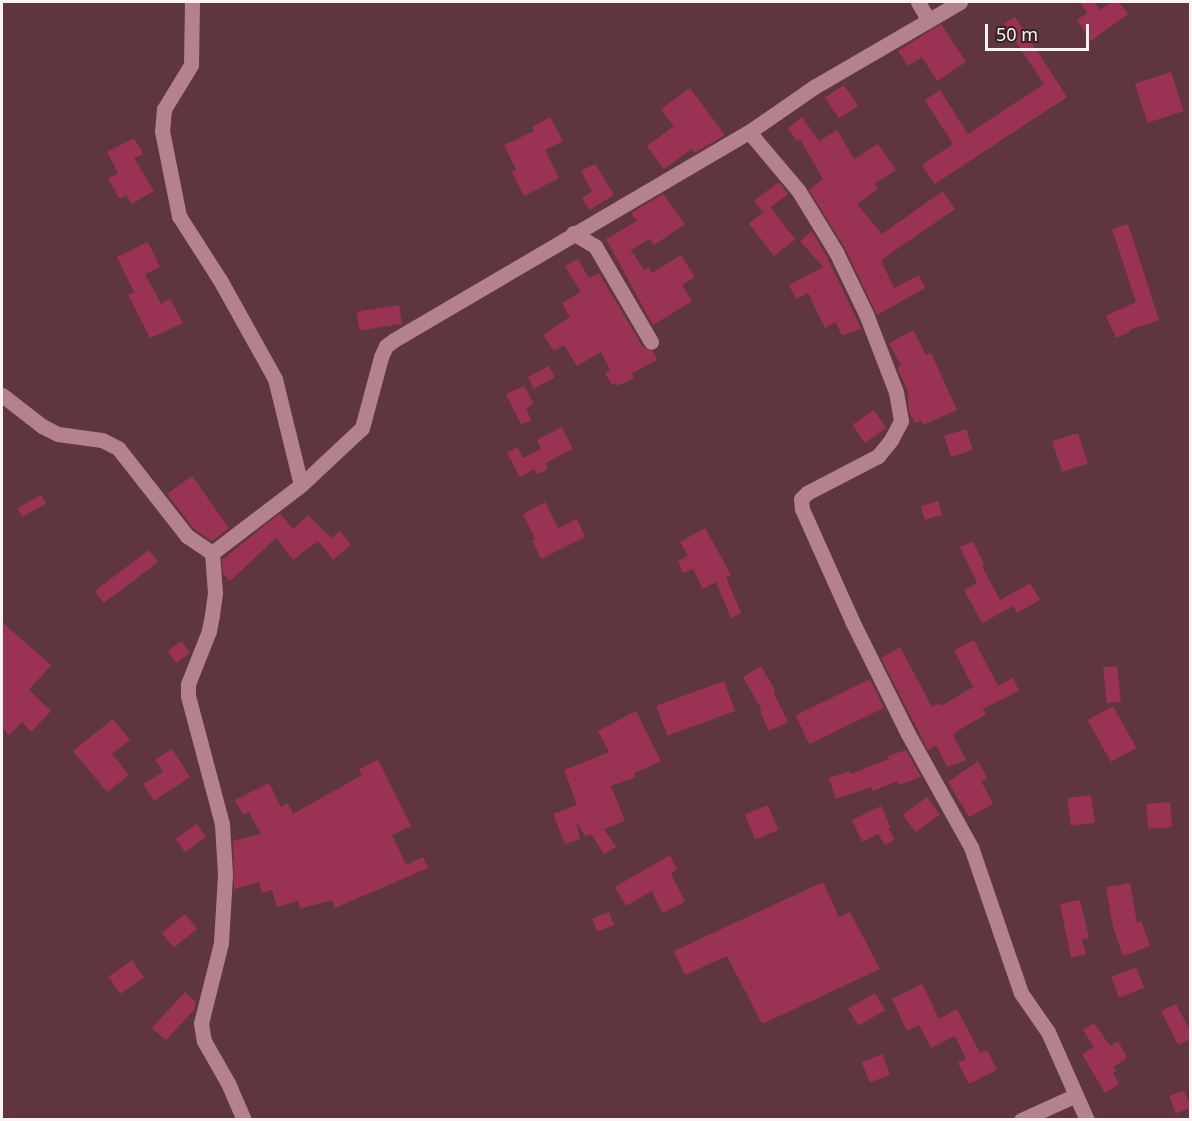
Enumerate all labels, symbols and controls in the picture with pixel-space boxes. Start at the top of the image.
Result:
scale bar [988,12,1092,50]
text: 50 m [996,22,1038,46]

